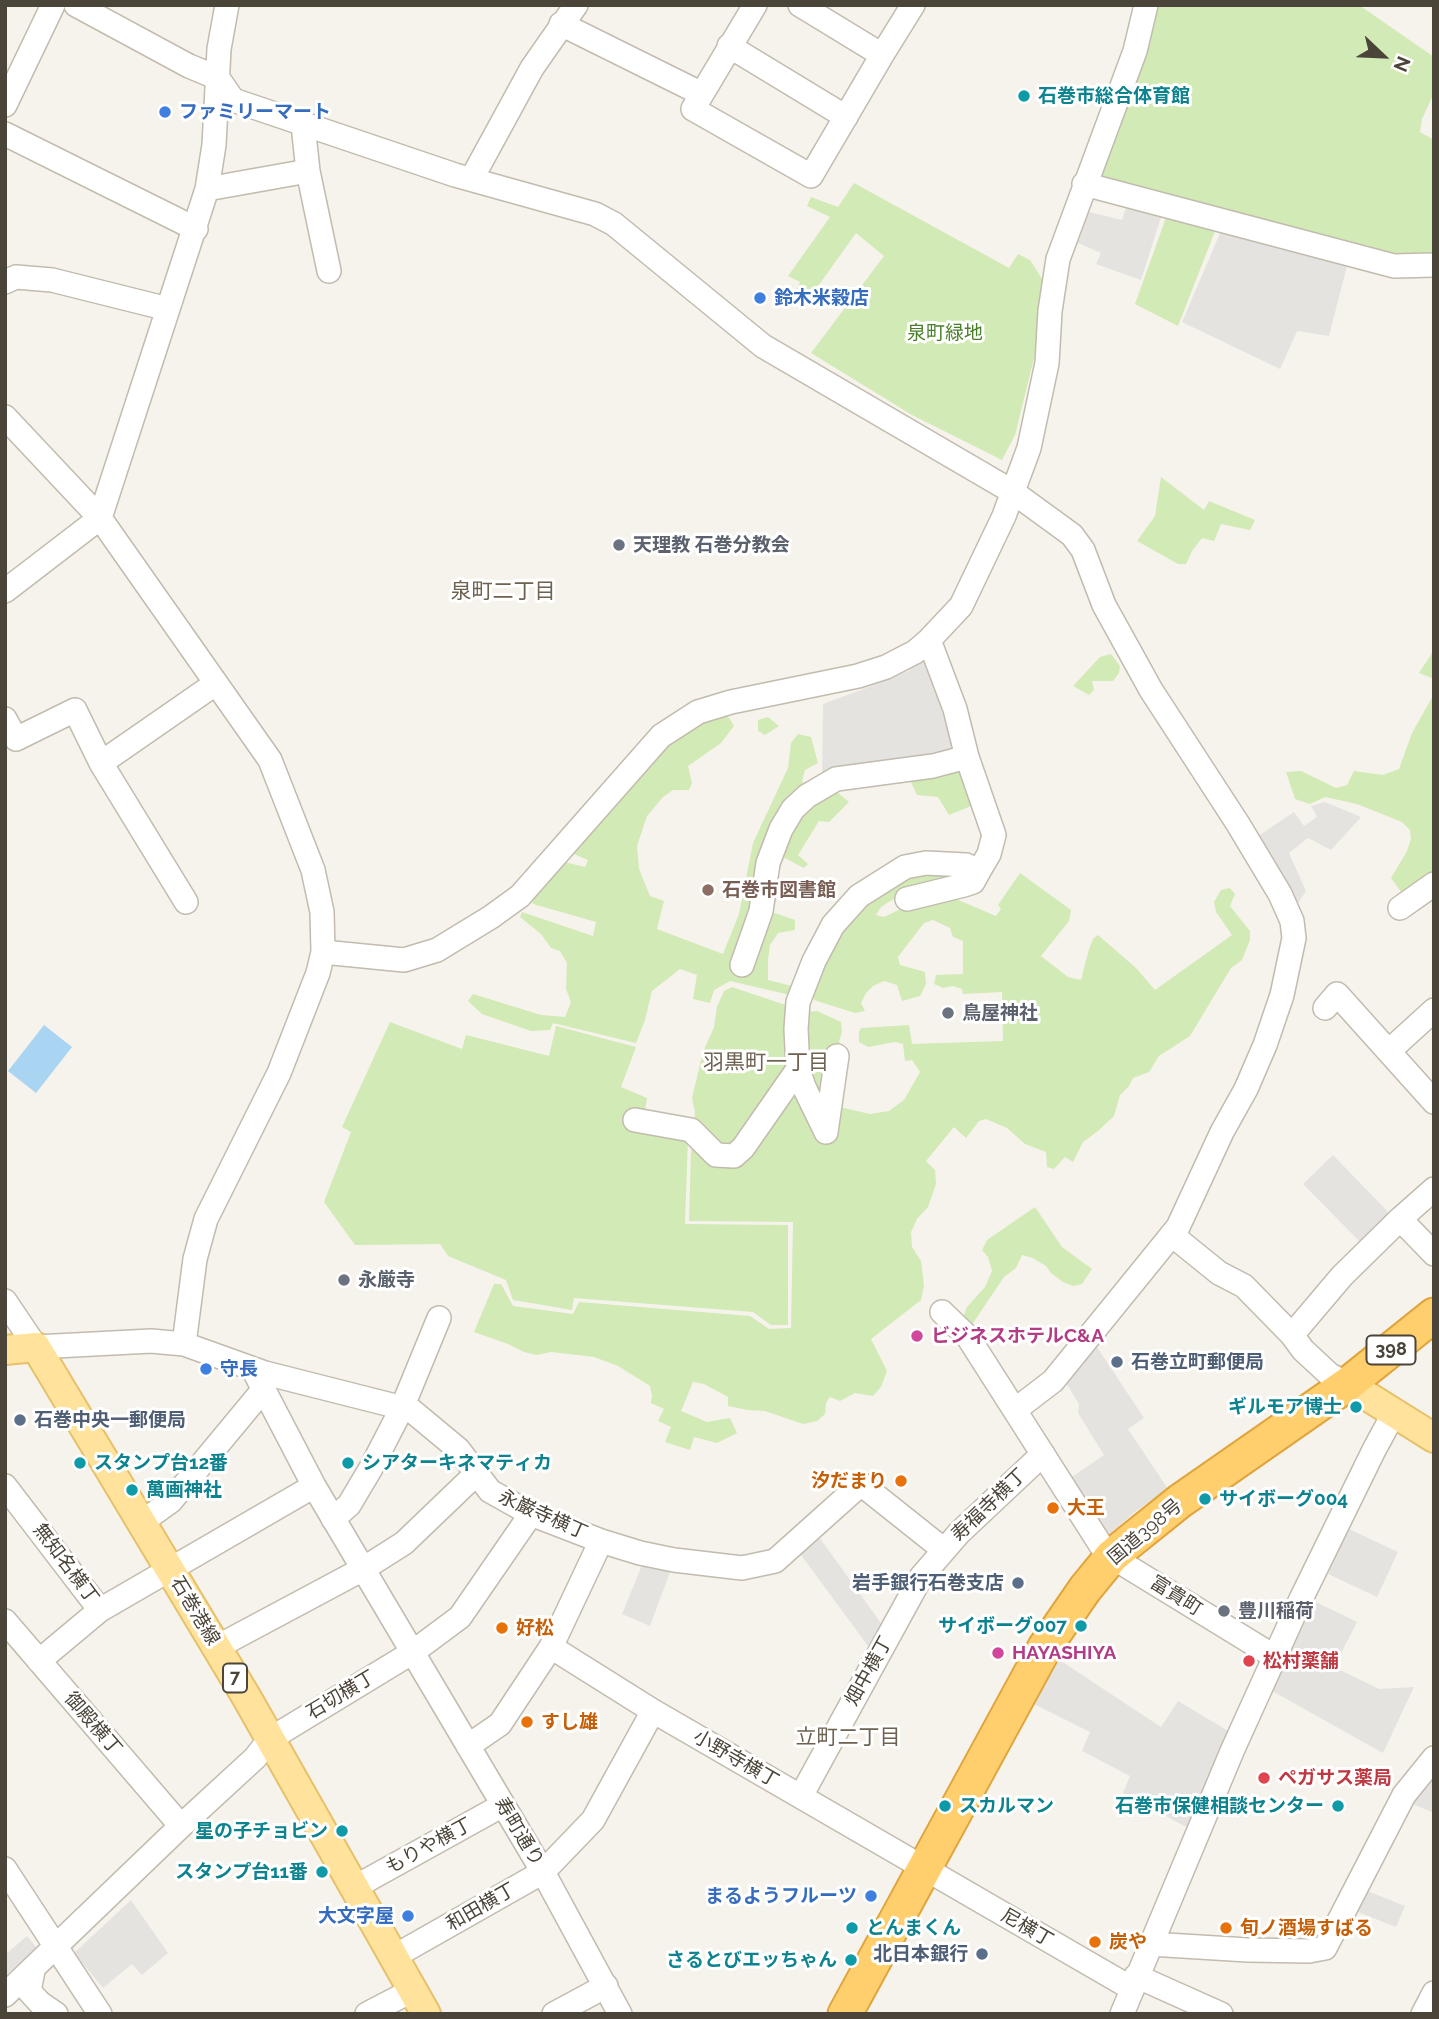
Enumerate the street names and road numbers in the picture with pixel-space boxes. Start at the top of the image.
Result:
road number: 398 [1366,1336,1416,1364]
street label: 寿福寺横丁 [947,1464,1031,1546]
street label: 永巌寺横丁 [495,1485,591,1545]
street label: 国道398号 [1103,1494,1187,1570]
street label: 無知名横丁 [28,1519,104,1609]
street label: 富貴町 [1146,1571,1206,1621]
street label: 石巻港線 [166,1573,224,1649]
street label: 畑中横丁 [841,1632,897,1710]
road number: 7 [223,1664,247,1693]
street label: 石切横丁 [303,1666,379,1724]
street label: 御殿横丁 [59,1688,127,1760]
street label: 小野寺横丁 [689,1725,783,1793]
street label: 寿町通り [490,1794,548,1870]
street label: もりや横丁 [382,1813,476,1879]
street label: 和田横丁 [442,1878,520,1936]
street label: 尼横丁 [997,1904,1057,1952]

